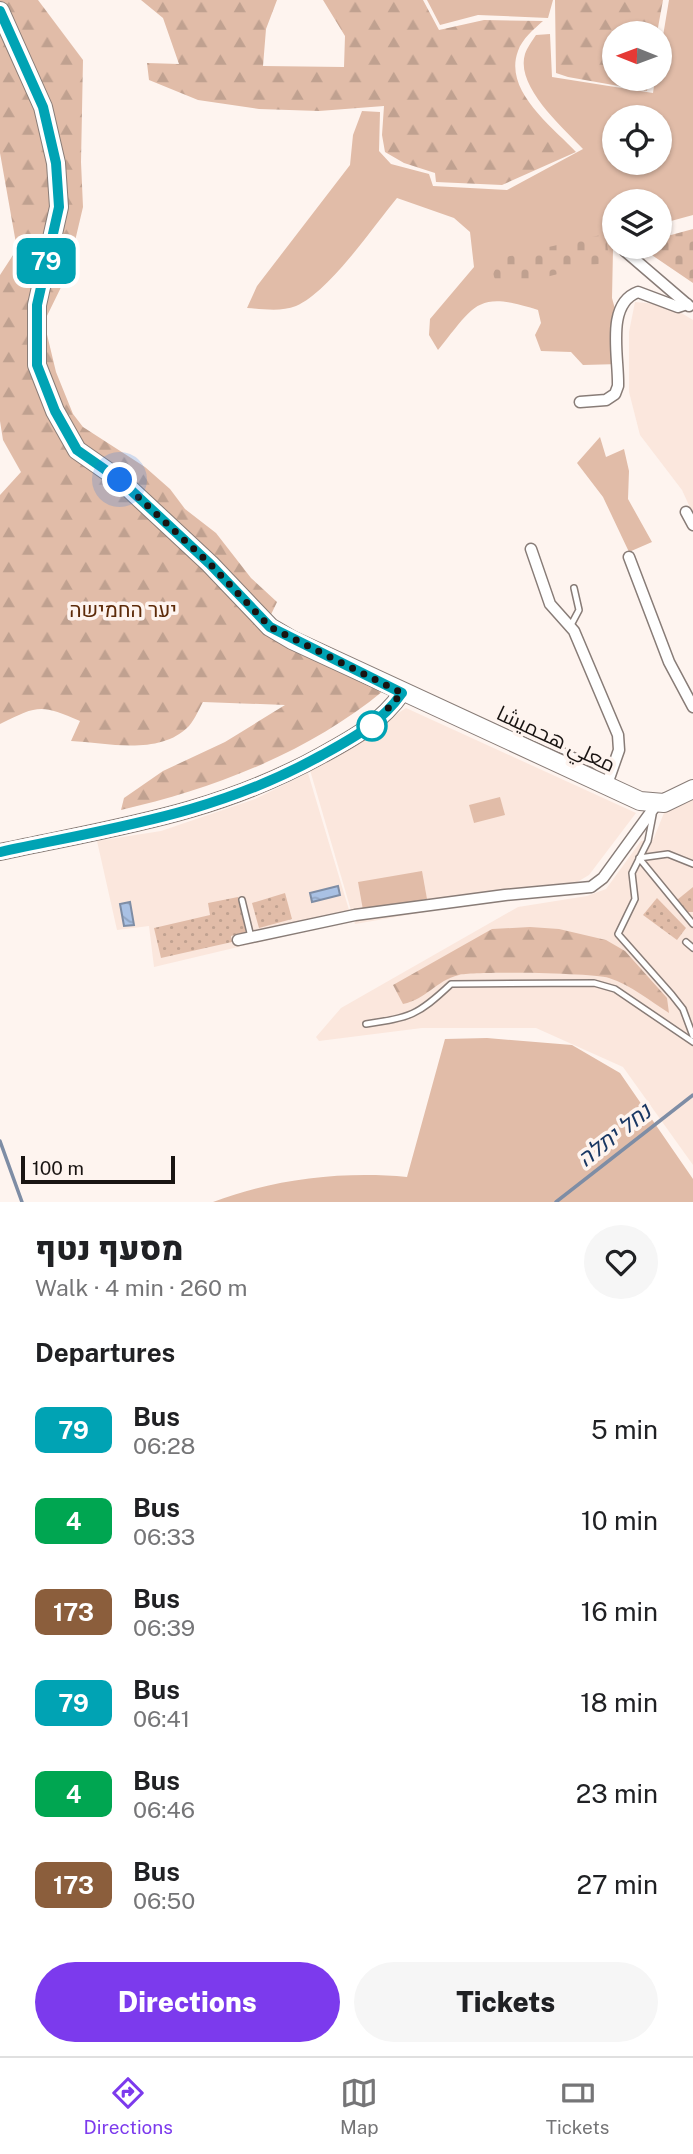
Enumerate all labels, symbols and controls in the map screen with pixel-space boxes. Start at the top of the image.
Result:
north arrow [602,21,672,91]
map controls [602,21,672,259]
button: locate [602,105,672,175]
button: layers [602,189,672,259]
line badge: 79 [14,238,78,284]
text: 79 [31,247,61,275]
your location [102,462,137,497]
park label: יער החמישה [69,597,177,622]
street label: معلي هحميشا [491,700,620,781]
unlabelled marker [357,711,387,741]
water label: נחל יתלה [571,1096,657,1172]
scale bar [21,1153,175,1185]
text: 100 m [32,1157,84,1179]
button: heart [584,1225,658,1299]
text: מסעף נטף [35,1229,183,1267]
text: Walk · 4 min · 260 m [35,1274,248,1301]
text: Departures [35,1337,175,1368]
text: Bus [133,1401,180,1432]
text: 5 min [591,1414,658,1445]
text: 79 [58,1416,89,1444]
text: 06:28 [133,1432,196,1459]
text: Bus [133,1492,180,1523]
text: 10 min [581,1505,658,1536]
text: 4 [66,1507,81,1535]
text: 06:33 [133,1523,195,1550]
text: Bus [133,1583,180,1614]
text: 16 min [581,1596,658,1627]
text: 173 [53,1598,94,1626]
text: 06:39 [133,1614,195,1641]
text: Bus [133,1674,180,1705]
text: 18 min [580,1687,658,1718]
text: 79 [58,1689,89,1717]
text: 06:41 [133,1705,190,1732]
text: Bus [133,1765,180,1796]
text: 23 min [576,1778,658,1809]
text: 4 [66,1780,81,1808]
text: 06:46 [133,1796,195,1823]
text: Bus [133,1856,180,1887]
text: 27 min [576,1869,658,1900]
text: 173 [53,1871,94,1899]
text: 06:50 [133,1887,195,1914]
button: Directions [35,1962,340,2042]
button: Tickets [354,1962,658,2042]
tab: Directions [84,2074,173,2138]
tab: Map [340,2074,379,2138]
tab: Tickets [546,2074,609,2138]

